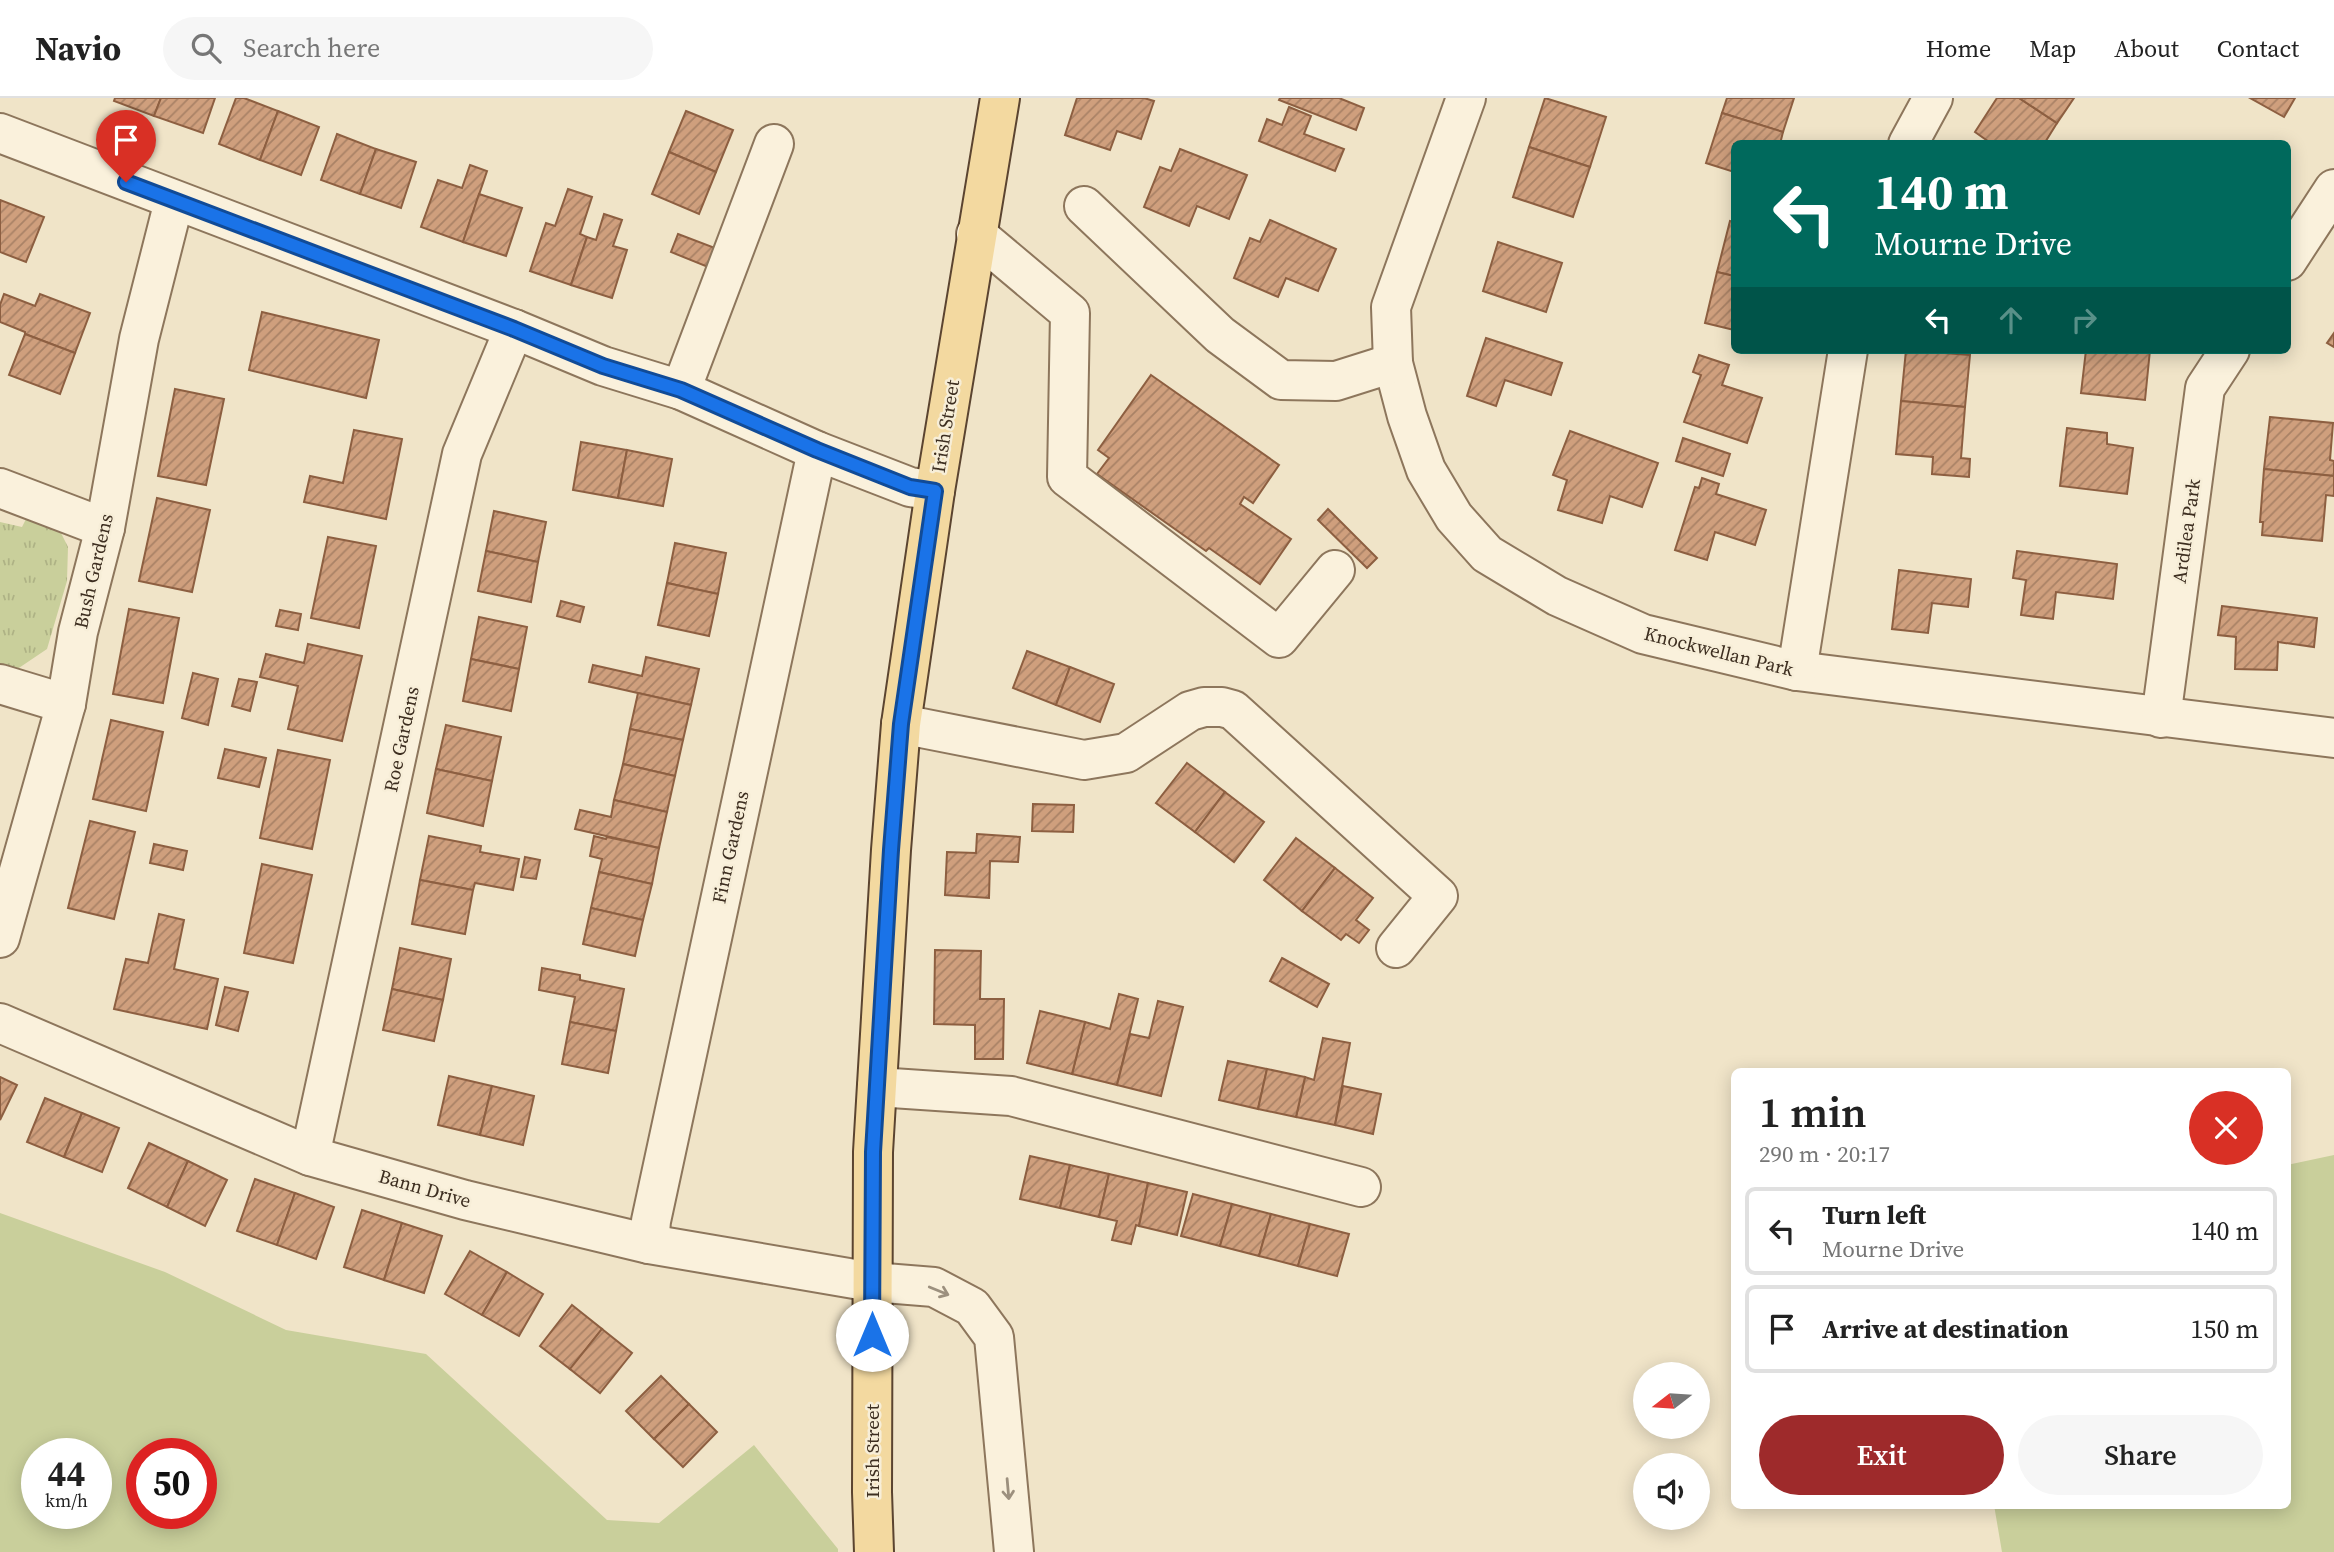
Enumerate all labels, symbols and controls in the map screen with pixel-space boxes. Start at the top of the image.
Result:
search box [163,17,653,80]
text: Navio [35,26,121,71]
icon: search [187,29,225,67]
text: Search here [243,30,380,66]
text: Home [1926,32,1991,65]
text: Map [2029,32,2076,65]
text: About [2114,32,2179,65]
text: Contact [2217,32,2299,65]
pin [96,110,156,182]
icon: arrive [107,121,145,159]
text: 140 m [1874,158,2009,225]
icon: left [1759,168,1850,259]
text: Mourne Drive [1874,222,2072,266]
icon: left [1919,301,1957,339]
icon: ahead [1992,301,2030,339]
icon: right [2065,301,2103,339]
street label: Irish Street [925,377,965,474]
street label: Ardilea Park [2166,477,2206,585]
street label: Bush Gardens [67,511,119,631]
street label: Knockwellan Park [1641,620,1797,682]
street label: Roe Gardens [377,684,425,794]
street label: Finn Gardens [705,788,755,906]
text: 1 min [1759,1083,1867,1141]
button: close [2189,1091,2263,1165]
text: 290 m · 20:17 [1759,1138,1890,1170]
street label: Bann Drive [376,1162,474,1214]
text: Turn left [1822,1197,1926,1233]
icon: left [1763,1212,1801,1250]
text: 140 m [2191,1213,2259,1249]
text: Mourne Drive [1822,1233,1964,1265]
one-way arrow [928,1285,949,1298]
position arrow [835,1298,909,1372]
icon: arrive [1763,1310,1801,1348]
text: Arrive at destination [1822,1311,2069,1347]
text: 150 m [2191,1311,2259,1347]
north arrow [1633,1362,1710,1438]
map controls [1633,1362,1710,1530]
street label: Irish Street [859,1403,885,1498]
button: Exit [1759,1415,2004,1495]
button: Share [2018,1415,2263,1495]
speed limit sign: 50 [126,1438,217,1529]
text: 44 [48,1450,85,1498]
button: sound [1633,1453,1710,1530]
one-way arrow [1002,1478,1015,1500]
text: km/h [45,1488,88,1513]

